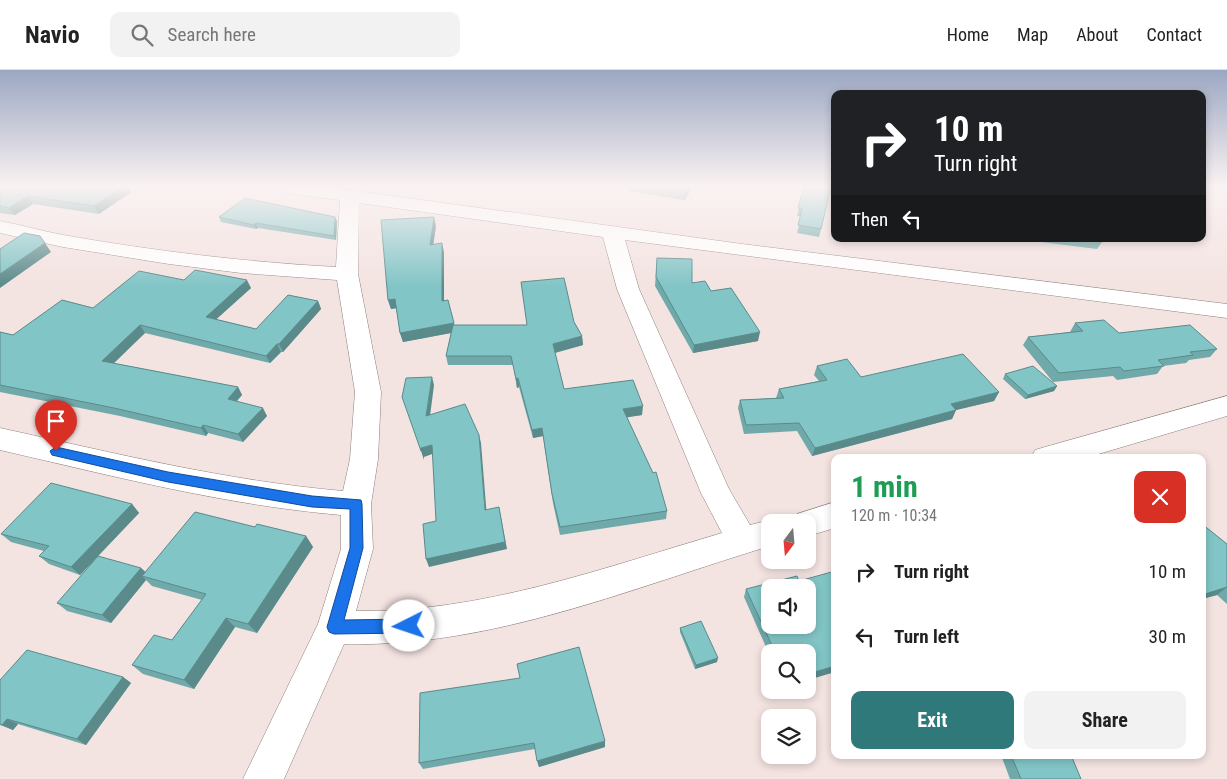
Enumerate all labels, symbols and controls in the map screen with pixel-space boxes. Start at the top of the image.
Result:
search box [110,12,460,57]
text: Navio [25,21,80,49]
icon: search [128,21,156,49]
text: Search here [168,23,256,46]
text: Home [947,24,989,45]
text: Map [1017,24,1048,45]
text: About [1076,24,1118,45]
text: Contact [1146,24,1202,45]
text: 10 m [934,109,1003,150]
icon: right [851,110,916,175]
text: Turn right [934,151,1017,176]
icon: left [898,205,926,233]
text: Then [851,208,888,231]
pin [35,400,77,451]
icon: arrive [42,407,70,435]
text: 1 min [851,469,918,504]
button: close [1134,471,1186,523]
text: 120 m · 10:34 [851,506,937,525]
north arrow [761,514,816,569]
map controls [761,514,816,764]
icon: right [851,558,879,586]
text: Turn right [894,560,969,583]
text: 10 m [1149,560,1186,583]
button: sound [761,579,816,634]
position arrow [382,599,434,651]
icon: left [851,623,879,651]
text: Turn left [894,625,959,648]
text: 30 m [1149,625,1186,648]
button: search [761,644,816,699]
button: Exit [851,691,1014,749]
button: Share [1024,691,1186,749]
button: layers [761,709,816,764]

